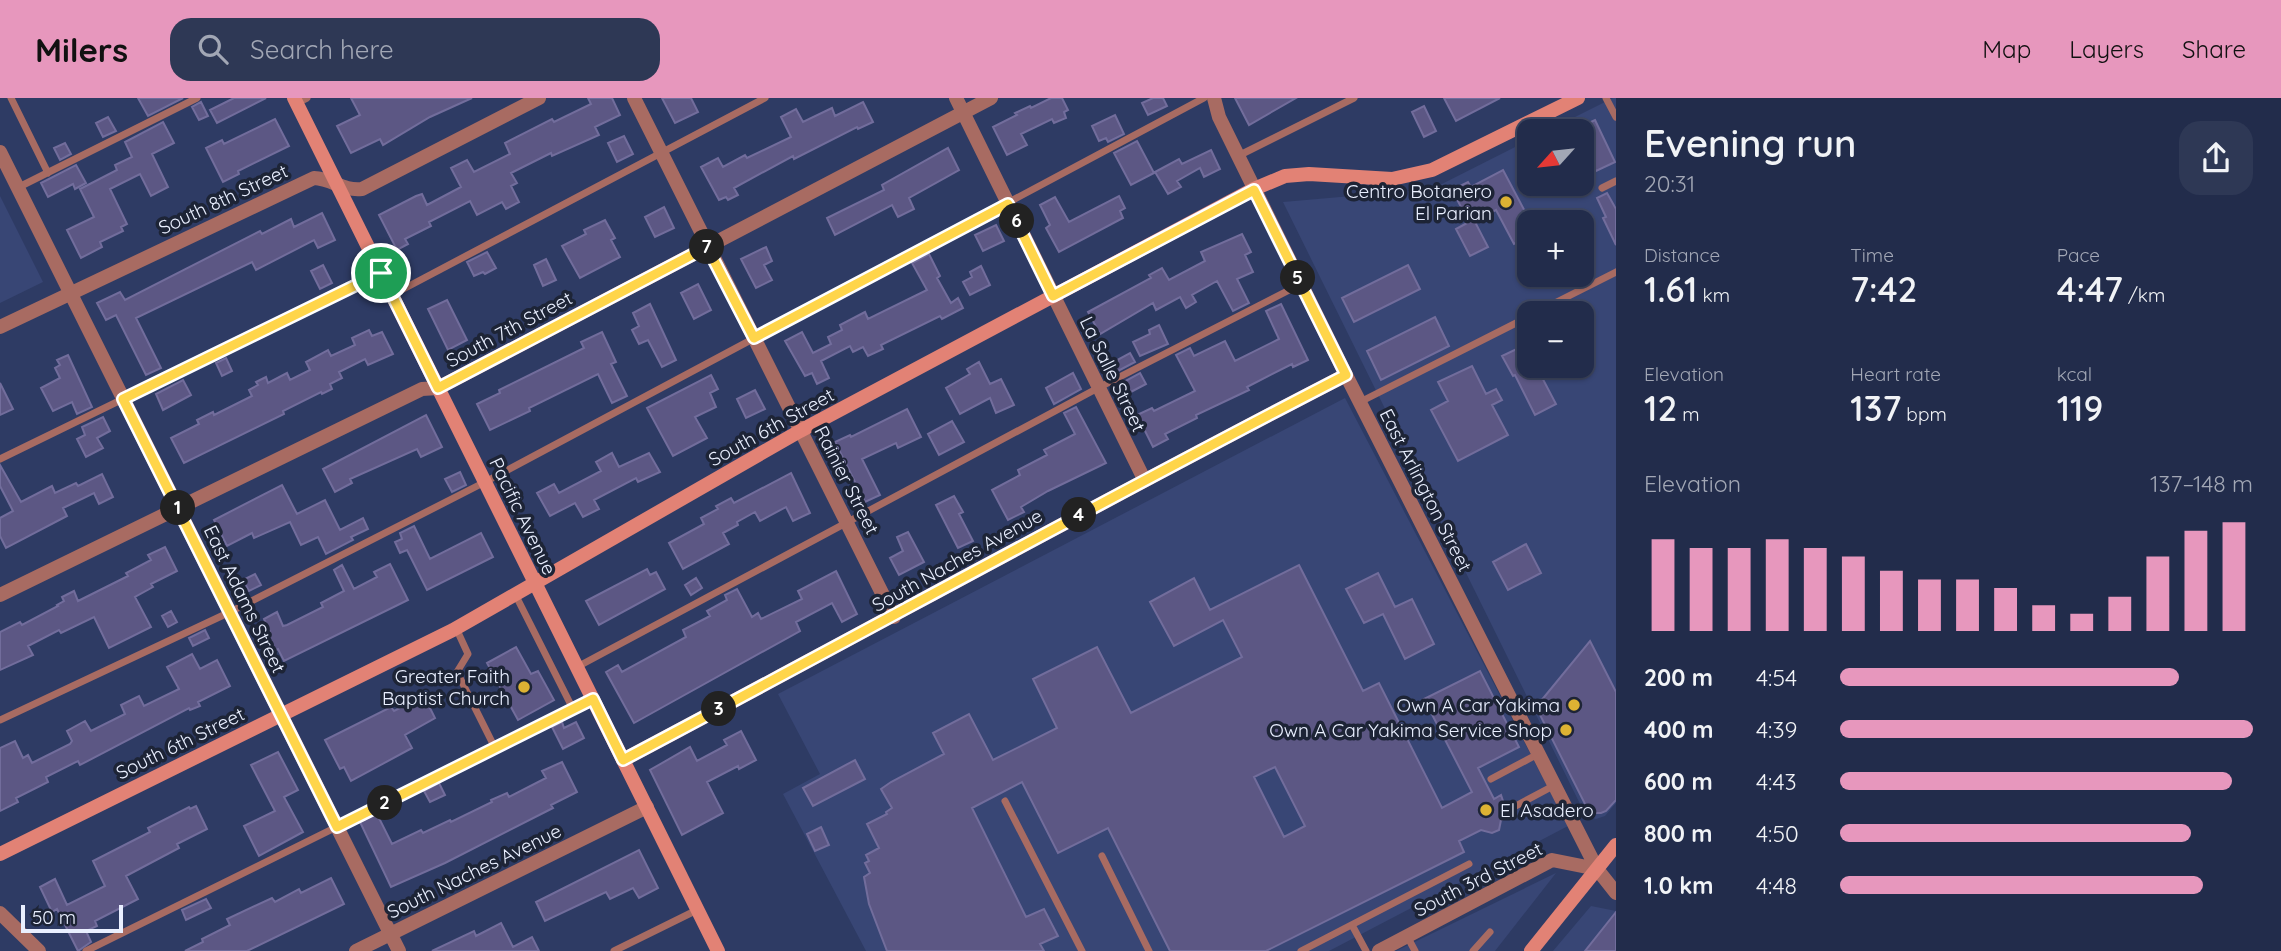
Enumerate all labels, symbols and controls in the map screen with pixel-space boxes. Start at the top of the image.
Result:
search box [170,18,660,81]
text: Milers [35,29,128,70]
icon: search [194,30,232,68]
text: Search here [250,33,394,66]
text: Map [1982,34,2031,64]
text: Layers [2069,34,2144,64]
text: Share [2182,34,2246,64]
north arrow [1517,119,1594,196]
map controls [1517,119,1594,378]
text: Evening run [1644,119,1857,167]
button: share [2179,121,2253,195]
street label: South 8th Street [154,159,292,239]
text: 20:31 [1644,169,1695,198]
place label: Centro Botanero El Parian [1346,179,1492,225]
marker: Centro Botanero El Parian [1498,194,1514,210]
pin: 6 [1000,204,1034,238]
text: 6 [1011,208,1022,232]
button: + [1517,210,1594,287]
pin: 7 [690,230,724,264]
text: 7 [701,234,712,258]
pin [351,243,411,303]
text: Distance [1644,243,1720,267]
text: Time [1850,243,1894,267]
text: Pace [2057,243,2100,267]
icon: arrive [362,254,400,292]
pin: 5 [1280,260,1316,296]
text: 5 [1292,265,1303,289]
text: 1.61 [1644,267,1697,311]
text: 7:42 [1850,267,1917,311]
text: 4:47 [2057,267,2123,311]
text: km [1697,283,1730,307]
text: /km [2123,283,2165,307]
street label: South 7th Street [442,286,576,372]
button: − [1517,301,1594,378]
street label: La Salle Street [1075,312,1151,436]
text: Elevation [1644,362,1724,386]
text: Heart rate [1850,362,1941,386]
text: kcal [2057,362,2092,386]
street label: South 6th Street [704,383,838,471]
text: 12 [1644,386,1677,430]
text: 137 [1850,386,1901,430]
text: 119 [2057,386,2103,430]
text: m [1677,402,1700,426]
text: bpm [1901,402,1947,426]
street label: East Arlington Street [1375,405,1477,575]
street label: Rainier Street [809,422,885,538]
street label: Pacific Avenue [484,453,562,579]
text: Elevation [1644,469,1741,498]
text: 137–148 m [2150,469,2253,498]
pin: 1 [160,490,196,526]
text: 1 [174,495,181,519]
pin: 4 [1062,498,1096,532]
text: 4 [1073,502,1084,526]
street label: South Naches Avenue [868,503,1046,617]
street label: East Adams Street [199,521,291,677]
text: 200 m [1644,663,1713,692]
text: 4:54 [1756,663,1797,692]
place label: Greater Faith Baptist Church [382,664,510,710]
marker: Greater Faith Baptist Church [516,679,532,695]
pin: 3 [702,692,736,726]
place label: Own A Car Yakima [1396,693,1560,717]
text: 3 [713,696,724,720]
marker: Own A Car Yakima [1566,697,1582,713]
street label: South 6th Street [112,702,248,784]
text: 400 m [1644,715,1713,744]
text: 4:39 [1756,715,1797,744]
place label: Own A Car Yakima Service Shop [1269,718,1552,742]
marker: Own A Car Yakima Service Shop [1558,722,1574,738]
text: 600 m [1644,767,1713,796]
text: 4:43 [1756,767,1797,796]
pin: 2 [368,786,402,820]
text: 2 [379,790,390,814]
place label: El Asadero [1500,798,1594,822]
marker: El Asadero [1478,802,1494,818]
street label: South Naches Avenue [383,818,565,924]
text: 800 m [1644,819,1713,848]
text: 4:50 [1756,819,1799,848]
street label: South 3rd Street [1410,836,1546,922]
text: 1.0 km [1644,871,1714,900]
text: 4:48 [1756,871,1797,900]
scale bar [21,902,122,934]
text: 50 m [32,905,76,929]

